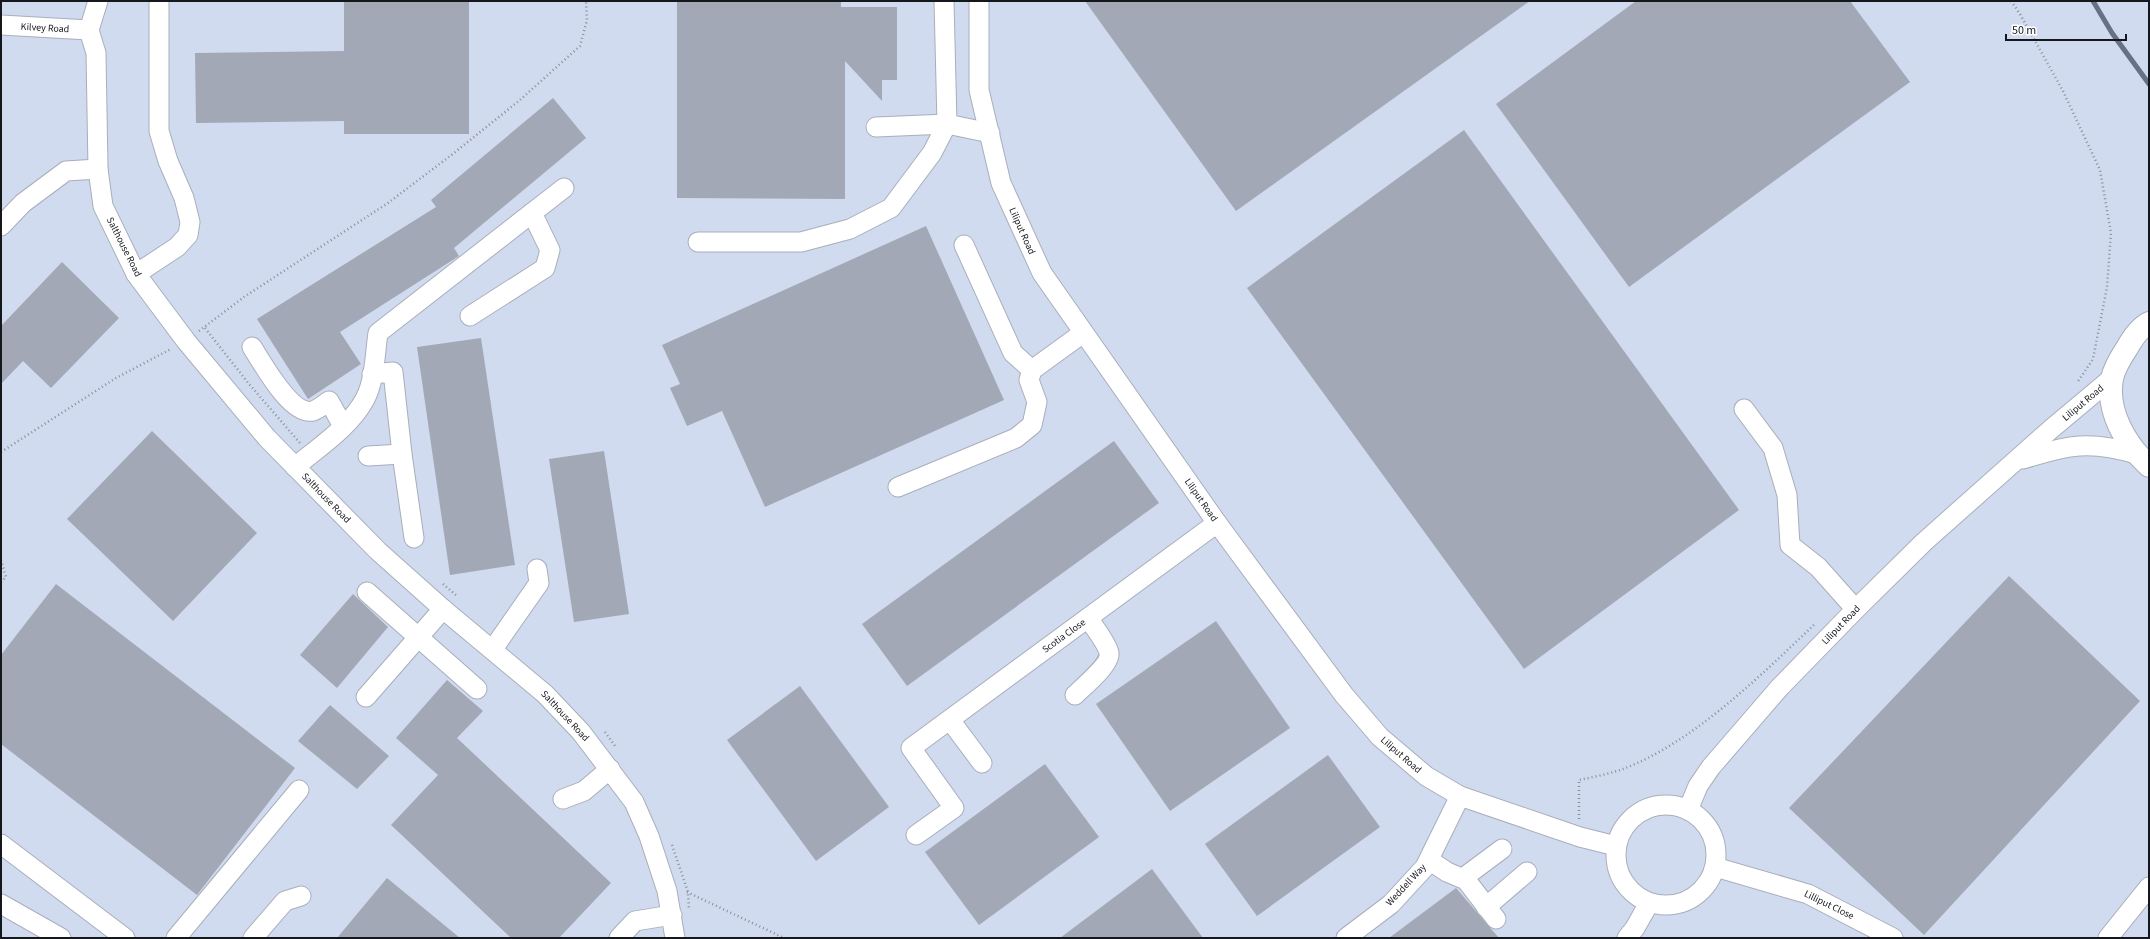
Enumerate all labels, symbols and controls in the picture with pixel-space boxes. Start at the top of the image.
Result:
scale bar [2006,16,2126,42]
street label: Kilvey Road [20,20,70,36]
text: 50 m [2012,22,2036,39]
street label: Liliput Road [1005,205,1039,257]
street label: Salthouse Road [103,215,145,279]
street label: Liliput Road [2059,382,2107,424]
street label: Salthouse Road [298,470,354,526]
street label: Liliput Road [1181,475,1221,525]
street label: Liliput Road [1819,602,1863,648]
street label: Scotia Close [1039,615,1089,657]
street label: Salthouse Road [538,687,592,745]
street label: Liliput Road [1377,733,1425,777]
street label: Weddell Way [1383,860,1430,909]
street label: Lilliput Close [1802,887,1856,923]

